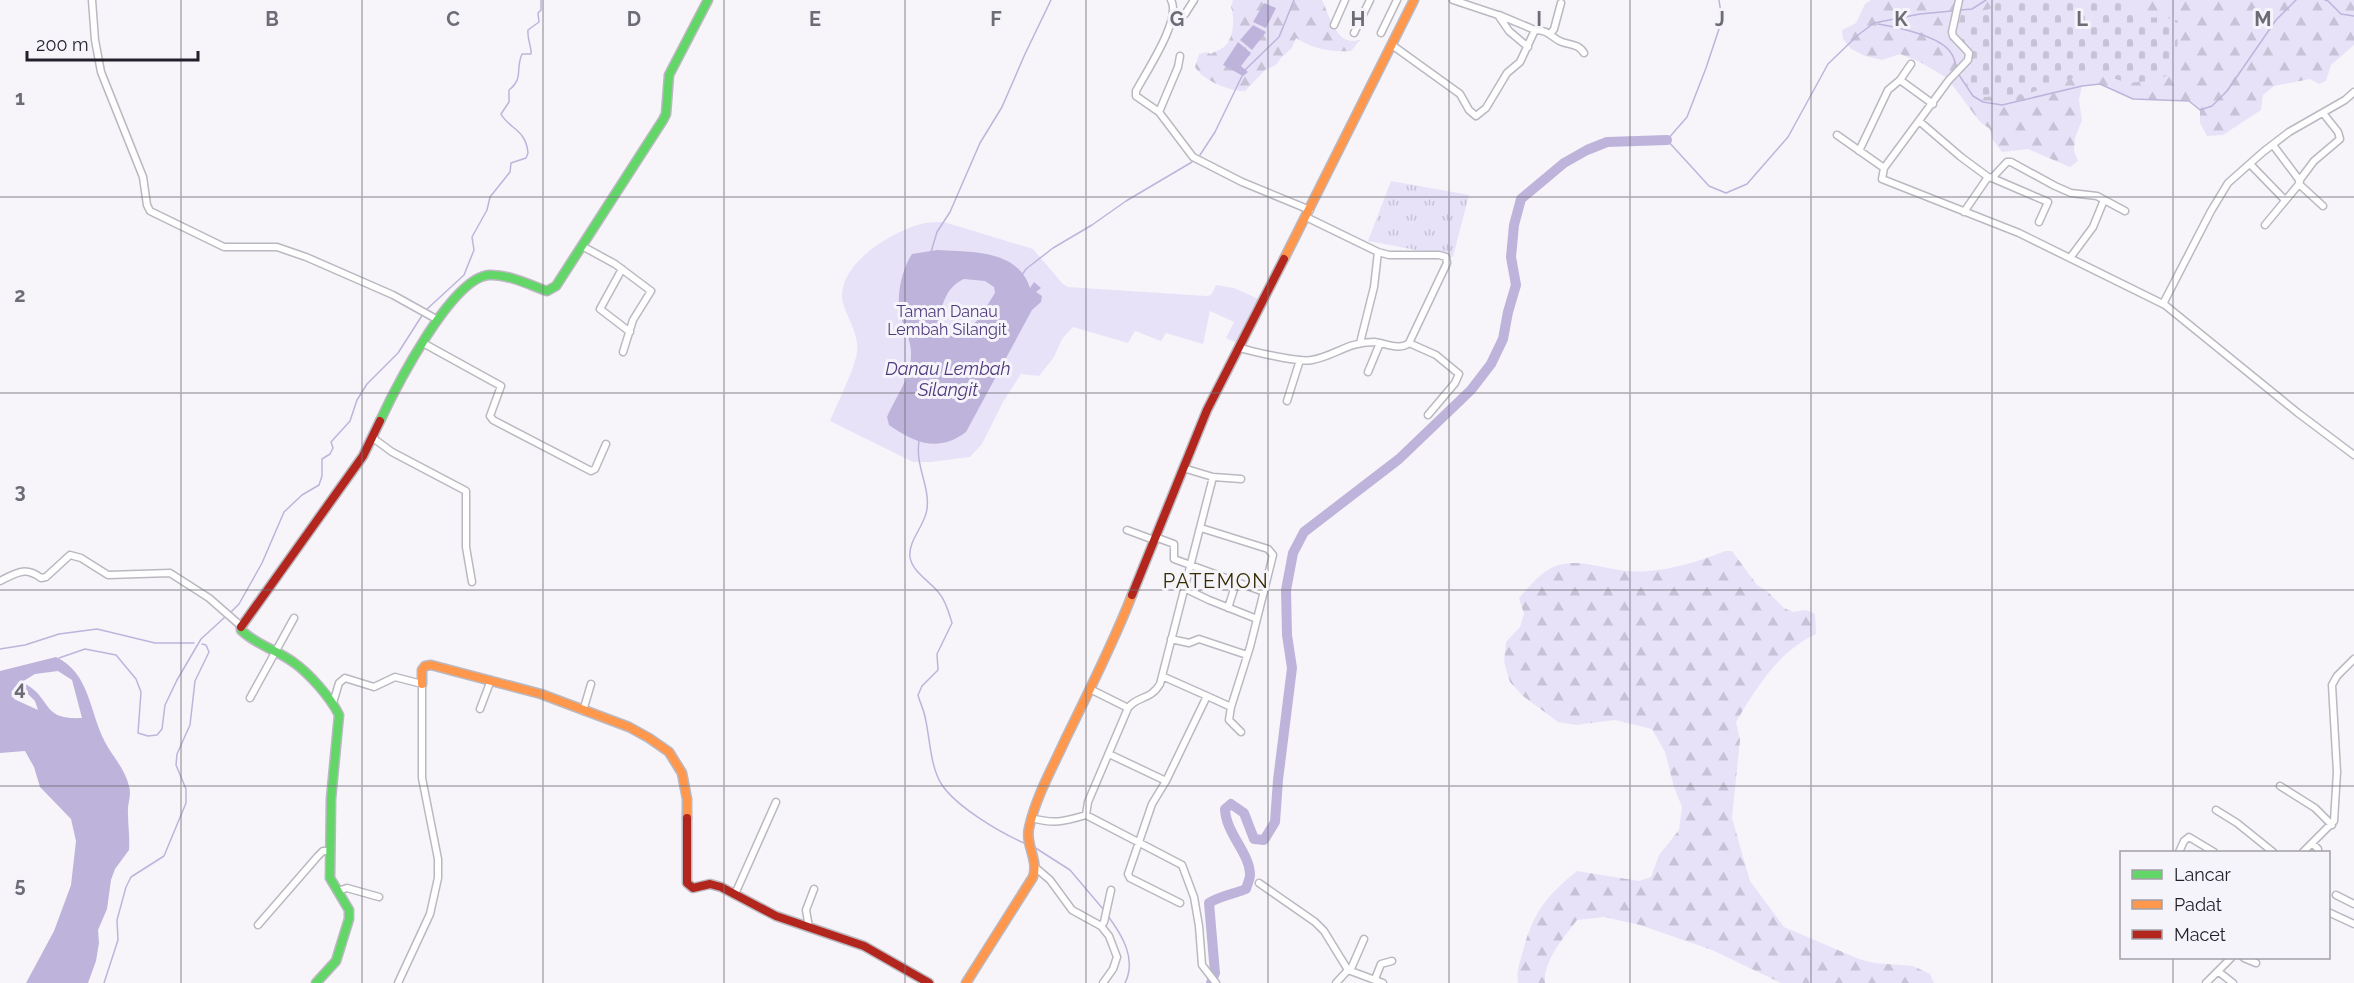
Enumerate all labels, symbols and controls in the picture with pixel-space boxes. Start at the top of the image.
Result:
text: B [265,7,279,31]
text: C [446,7,460,31]
text: D [627,7,641,31]
text: E [809,7,821,31]
text: F [990,7,1002,31]
text: G [1170,7,1184,31]
text: H [1351,7,1365,31]
text: I [1536,7,1542,31]
text: J [1715,7,1725,31]
text: K [1894,7,1908,31]
text: L [2076,7,2088,31]
text: M [2254,7,2272,31]
scale bar [27,24,198,62]
text: 200 m [36,34,89,55]
text: 1 [15,86,25,110]
text: 2 [14,283,26,307]
park label: Taman Danau Lembah Silangit [887,302,1007,339]
water label: Danau Lembah Silangit [885,358,1011,400]
text: 3 [14,479,26,503]
district label: PATEMON [1163,569,1269,593]
text: 4 [14,676,26,700]
legend [2120,851,2330,959]
text: Lancar [2174,864,2231,885]
text: 5 [14,873,26,897]
text: Padat [2174,894,2222,915]
text: Macet [2174,924,2226,945]

